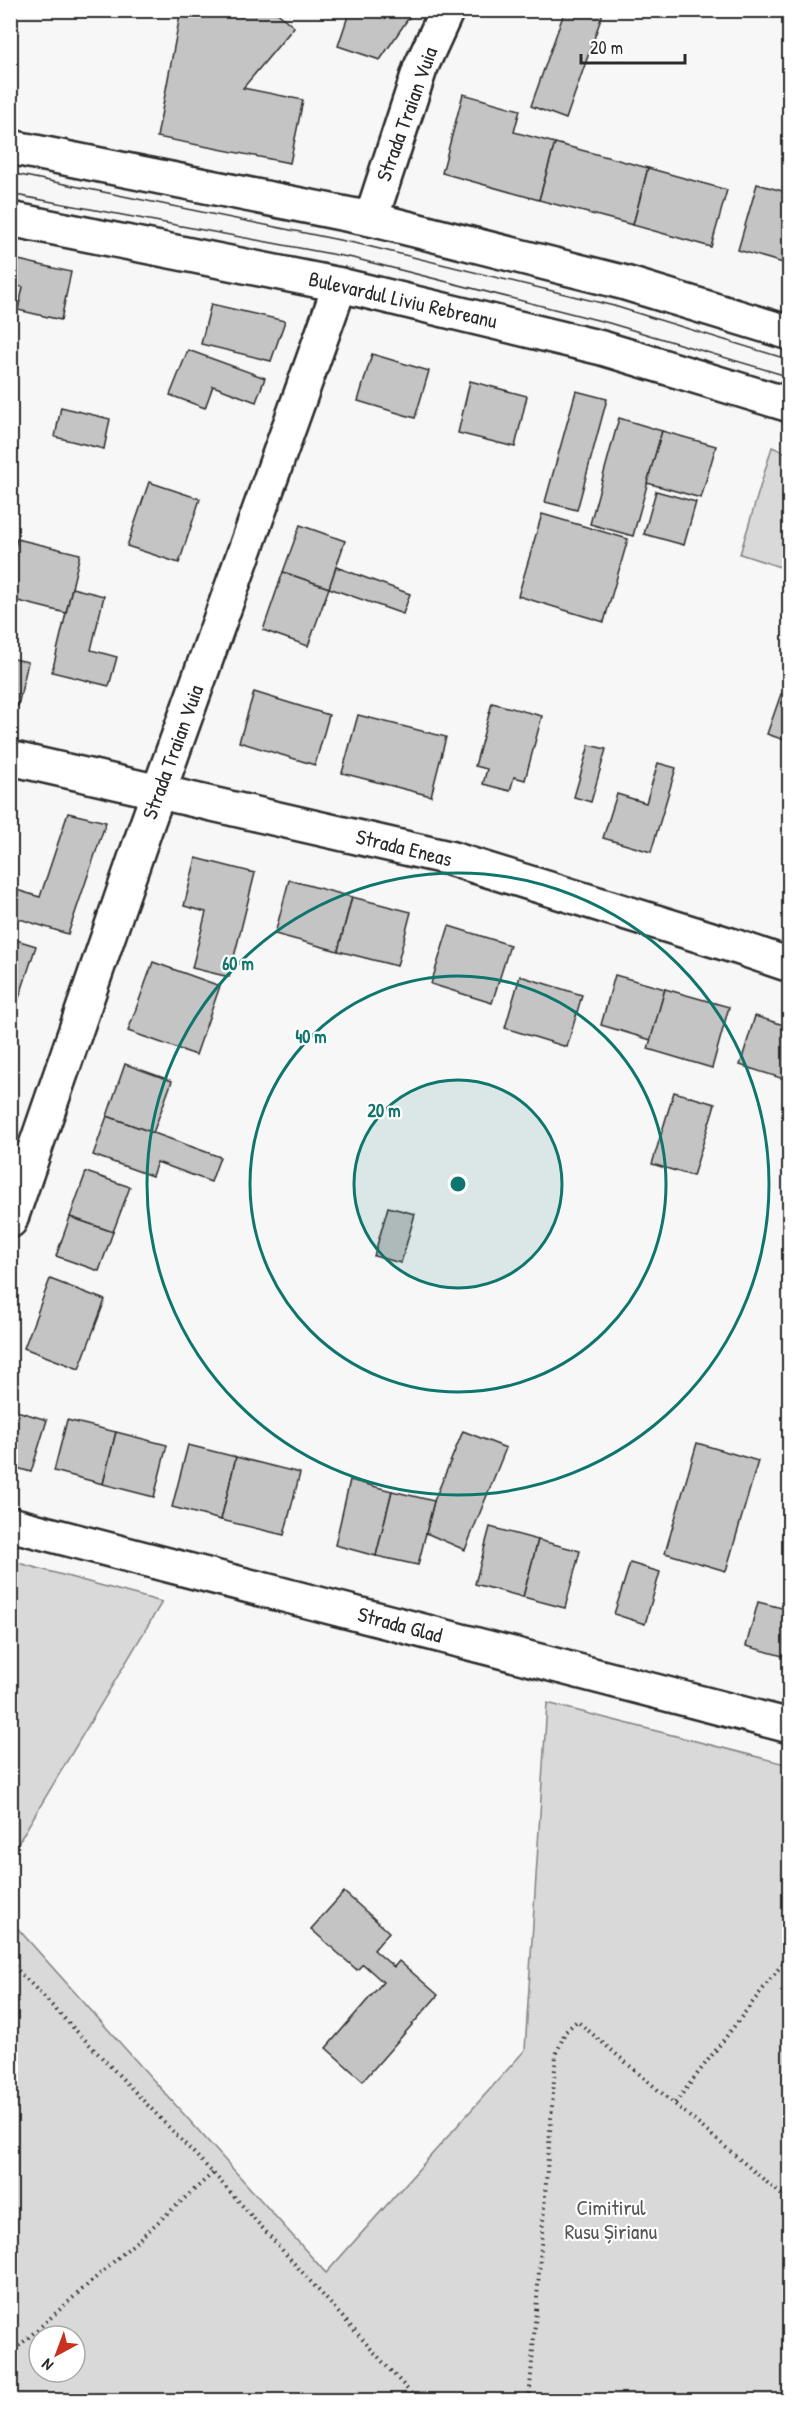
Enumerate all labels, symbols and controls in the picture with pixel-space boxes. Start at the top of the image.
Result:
scale bar [581,27,684,65]
text: 20 m [590,35,623,60]
street label: Strada Traian Vuia [369,43,444,185]
street label: Bulevardul Liviu Rebreanu [306,264,501,335]
street label: Strada Traian Vuia [135,681,210,823]
street label: Strada Eneas [353,822,455,873]
text: 60 m [222,951,254,976]
text: 40 m [295,1024,327,1049]
text: 20 m [368,1098,400,1123]
centre of rings [448,1174,468,1194]
street label: Strada Glad [355,1599,446,1650]
park label: Cimitirul Rusu Șirianu [565,2193,658,2246]
north arrow [27,2324,87,2384]
text: N [36,2354,58,2376]

